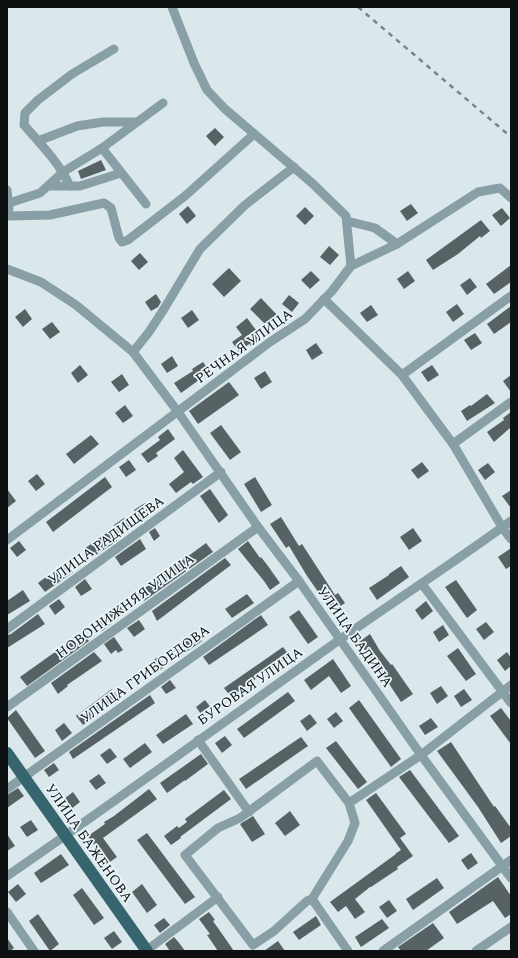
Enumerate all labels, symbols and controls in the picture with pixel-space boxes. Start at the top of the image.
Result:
street label: РЕЧНАЯ УЛИЦА [191,303,297,389]
street label: УЛИЦА РАДИЩЕВА [43,490,169,590]
street label: НОВОНИЖНЯЯ УЛИЦА [51,548,199,664]
street label: УЛИЦА БАДИНА [312,582,398,692]
street label: УЛИЦА ГРИБОЕДОВА [76,619,215,728]
street label: БУРОВАЯ УЛИЦА [193,641,307,730]
street label: УЛИЦА БАЖЕНОВА [40,779,138,907]

